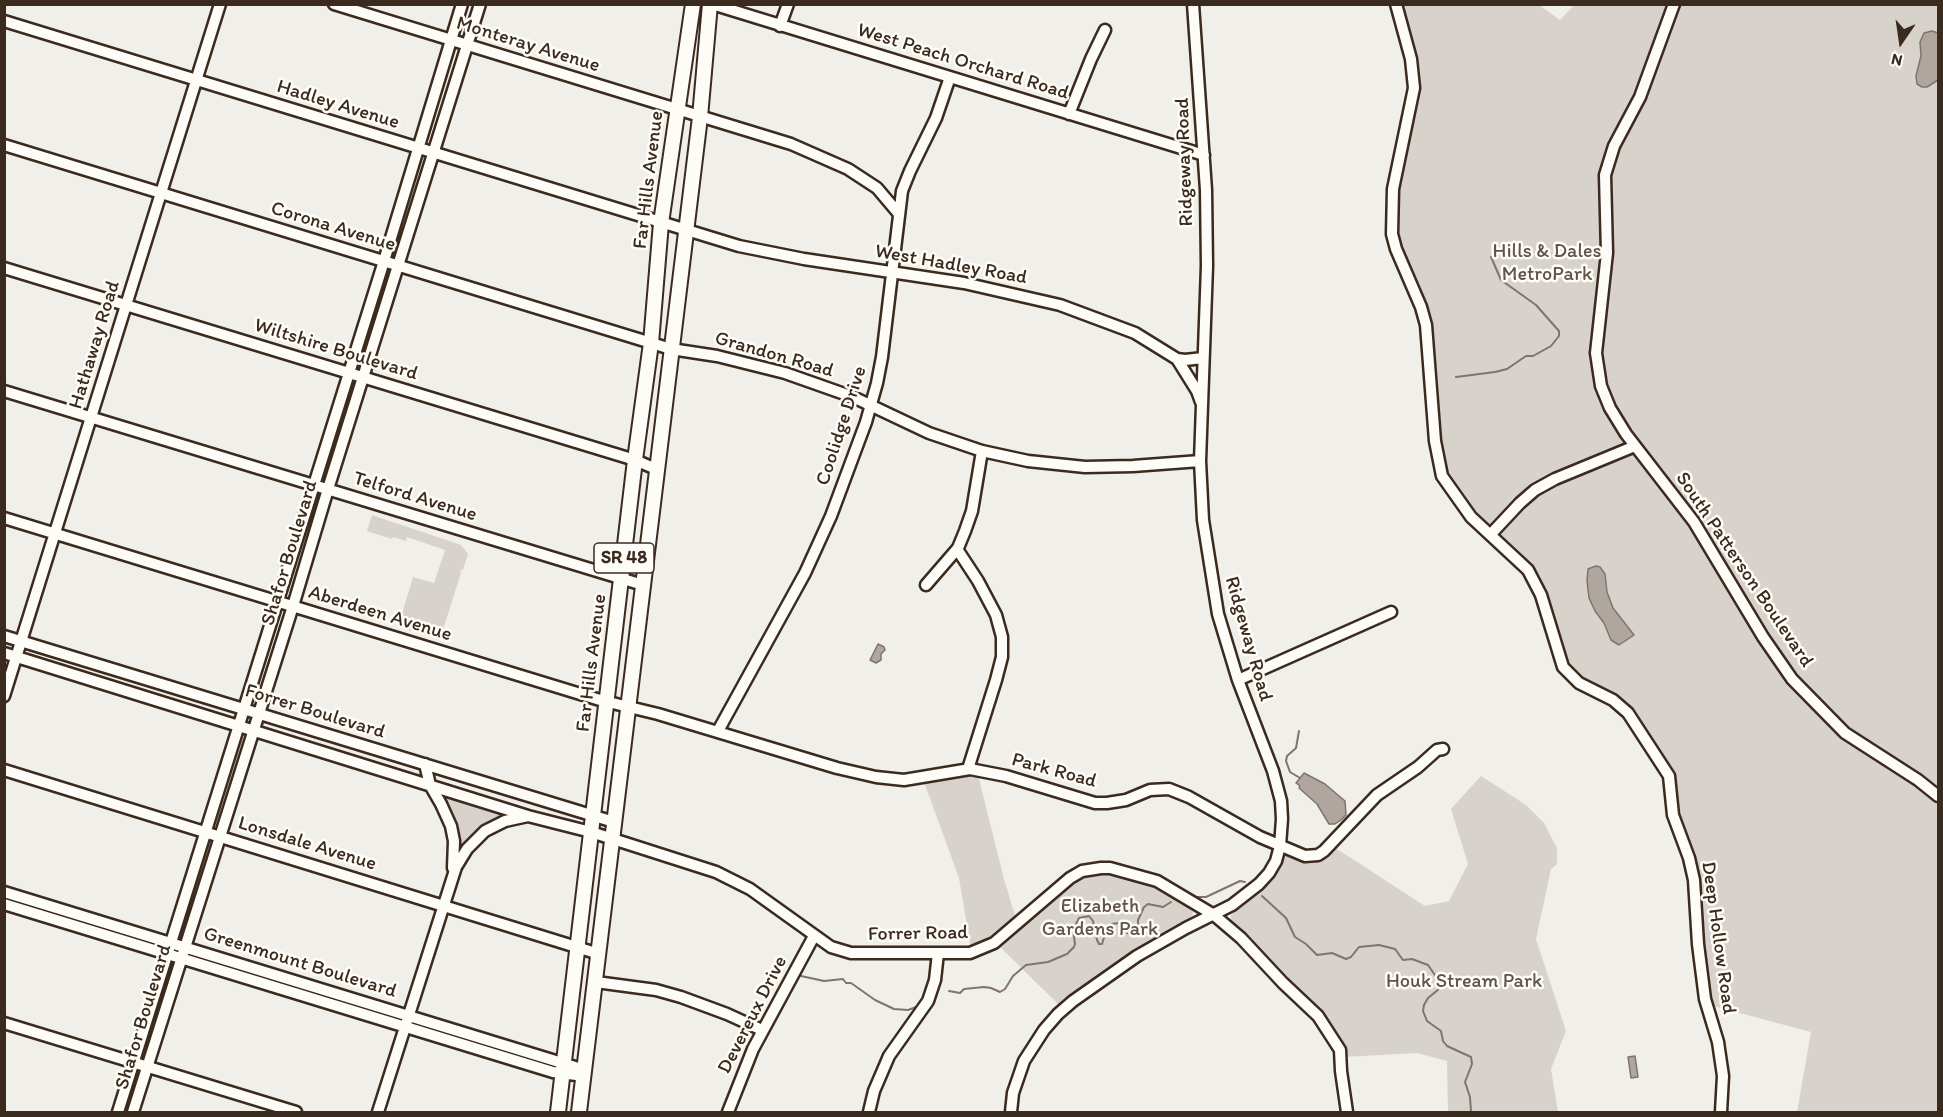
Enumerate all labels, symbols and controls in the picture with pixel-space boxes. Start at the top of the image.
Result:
street label: Monteray Avenue [453,12,603,78]
north arrow [1871,12,1931,72]
street label: West Peach Orchard Road [854,18,1072,106]
text: N [1889,50,1904,70]
street label: Hadley Avenue [274,75,402,135]
street label: Ridgeway Road [1171,97,1199,227]
street label: Far Hills Avenue [629,110,669,250]
street label: Corona Avenue [268,197,398,257]
street label: West Hadley Road [873,240,1029,290]
park label: Hills & Dales MetroPark [1493,240,1601,287]
street label: Hathaway Road [64,278,126,412]
street label: Wiltshire Boulevard [251,314,421,386]
street label: Grandon Road [712,327,836,383]
street label: Coolidge Drive [811,363,873,489]
street label: Telford Avenue [350,467,480,527]
street label: South Patterson Boulevard [1670,468,1818,672]
street label: Shafor Boulevard [257,477,323,629]
road number: SR 48 [594,543,654,573]
street label: Ridgeway Road [1219,574,1277,704]
street label: Aberdeen Avenue [305,581,455,647]
street label: Far Hills Avenue [572,593,612,733]
street label: Forrer Boulevard [242,679,388,745]
street label: Park Road [1009,748,1099,794]
street label: Lonsdale Avenue [235,812,379,876]
street label: Deep Hollow Road [1695,860,1741,1016]
park label: Elizabeth Gardens Park [1042,895,1158,942]
street label: Forrer Road [868,921,968,947]
street label: Greenmount Boulevard [200,922,400,1004]
street label: Shafor Boulevard [111,941,177,1093]
street label: Devereux Drive [713,952,793,1078]
park label: Houk Stream Park [1386,970,1542,994]

